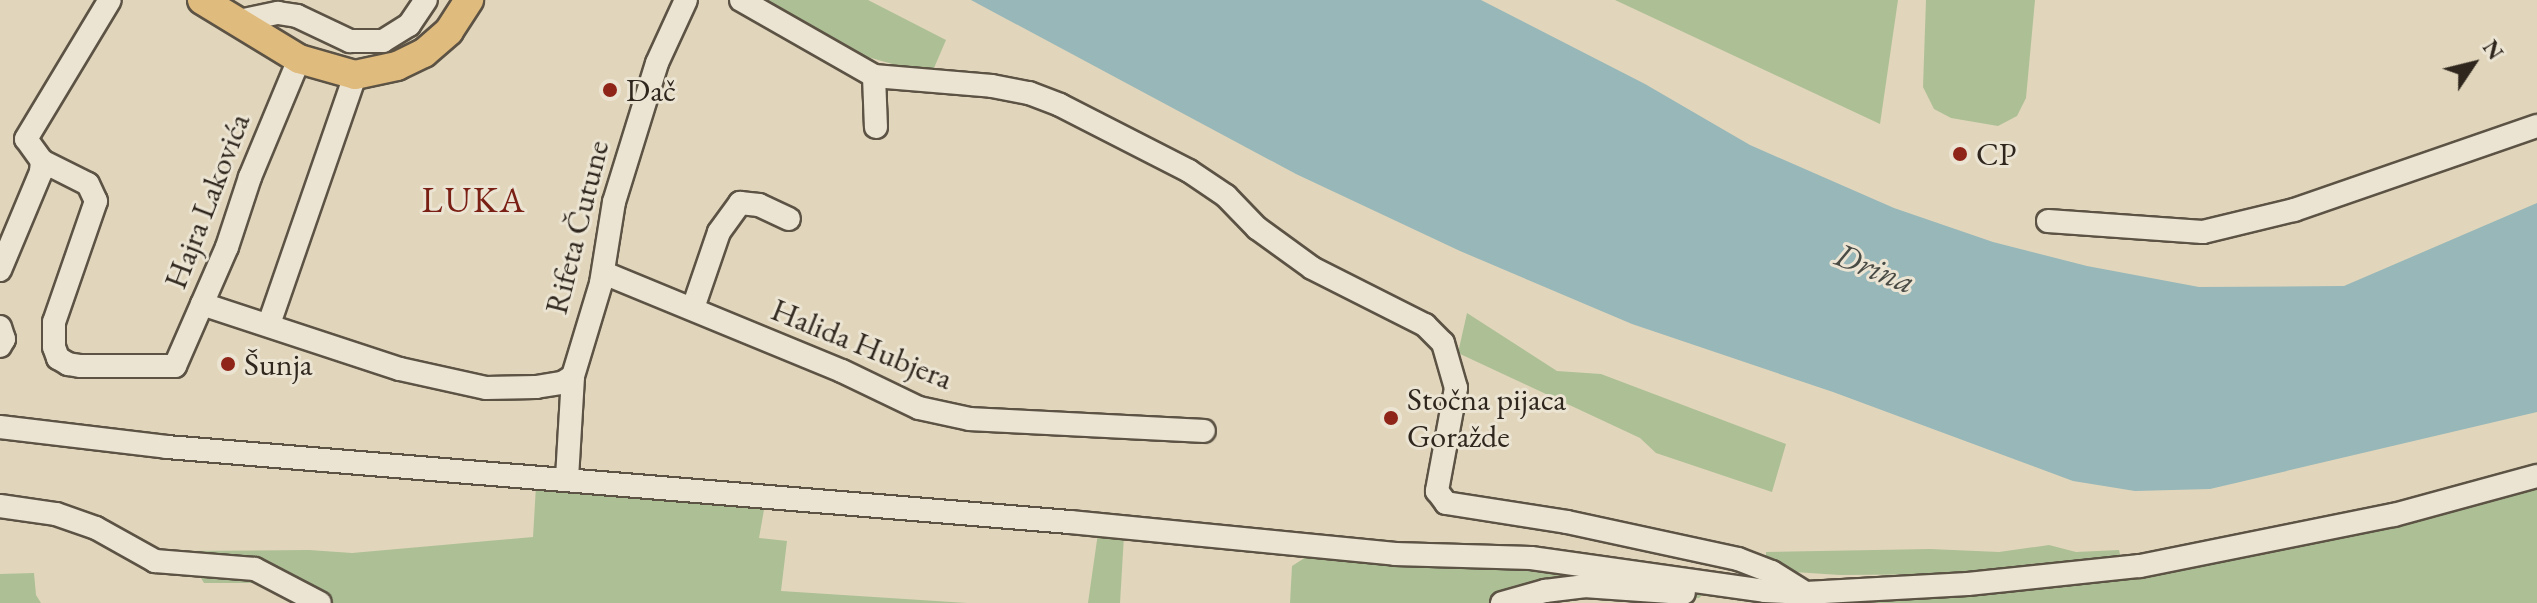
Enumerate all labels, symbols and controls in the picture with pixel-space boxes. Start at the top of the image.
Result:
north arrow [2433,24,2513,104]
text: N [2476,34,2510,66]
place label: Dač [626,71,676,109]
marker: Dač [601,81,619,99]
street label: Hajra Lakovića [156,108,258,294]
place label: CP [1976,135,2016,173]
street label: Rifeta Čutune [537,136,617,318]
marker: CP [1951,145,1969,163]
district label: LUKA [421,178,527,222]
water label: Drina [1829,234,1921,302]
street label: Halida Hubjera [766,290,958,398]
place label: Šunja [244,345,313,383]
marker: Šunja [219,355,237,373]
place label: Stočna pijaca Goražde [1407,381,1566,456]
marker: Stočna pijaca Goražde [1382,409,1400,427]

